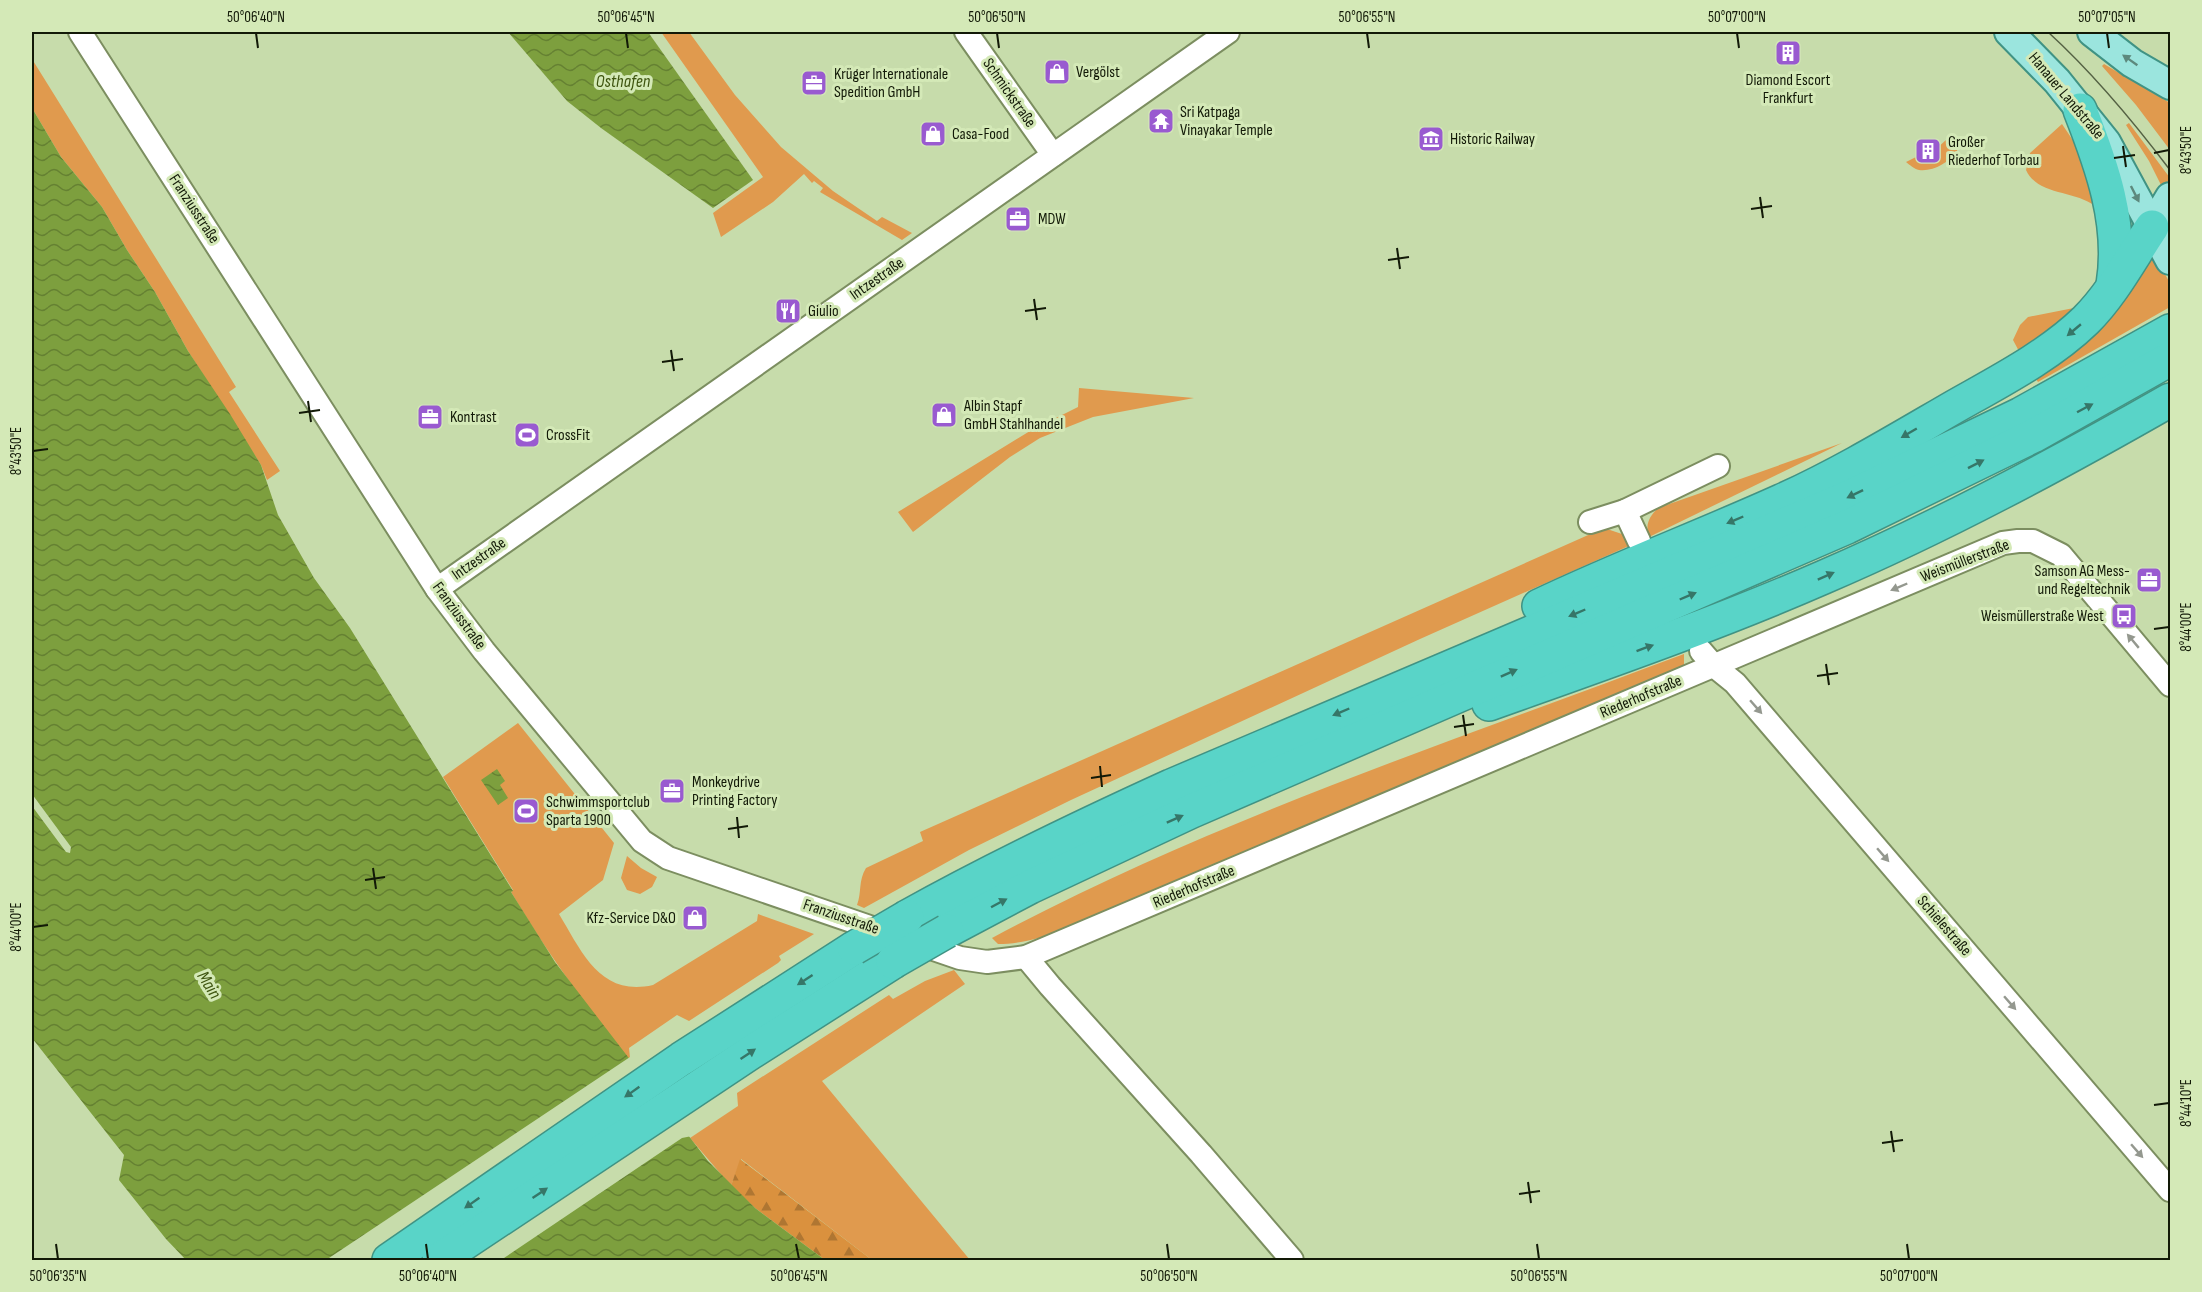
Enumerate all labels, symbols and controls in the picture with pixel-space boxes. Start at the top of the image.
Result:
text: 50°06'40"N [227,8,285,27]
text: 50°06'45"N [597,8,655,27]
text: 50°06'50"N [968,8,1026,27]
text: 50°06'55"N [1339,8,1395,27]
text: 50°07'00"N [1708,8,1766,27]
text: 50°07'05"N [2078,8,2136,27]
building icon: Diamond Escort Frankfurt [1773,38,1803,68]
street label: Hanauer Landstraße [2024,49,2108,143]
street label: Schmickstraße [978,55,1040,131]
one-way arrow [2122,55,2137,67]
shop icon: Vergölst [1042,57,1072,87]
place label: Vergölst [1076,63,1120,82]
place label: Krüger Internationale Spedition GmbH [834,65,948,102]
office icon: Krüger Internationale Spedition GmbH [799,68,829,98]
water label: Osthafen [596,71,651,92]
place label: Diamond Escort Frankfurt [1746,71,1831,108]
place label: Sri Katpaga Vinayakar Temple [1180,103,1273,140]
temple icon: Sri Katpaga Vinayakar Temple [1146,106,1176,136]
shop icon: Casa-Food [918,119,948,149]
museum icon: Historic Railway [1416,124,1446,154]
place label: Casa-Food [952,125,1009,144]
text: 8°43'50"E [2177,126,2196,174]
place label: Historic Railway [1450,130,1535,149]
place label: Großer Riederhof Torbau [1948,133,2039,170]
building icon: Großer Riederhof Torbau [1913,136,1943,166]
street label: Franziusstraße [165,171,223,247]
one-way arrow [2130,185,2140,203]
office icon: MDW [1003,204,1033,234]
place label: MDW [1038,210,1066,229]
street label: Intzestraße [846,254,908,304]
restaurant icon: Giulio [773,296,803,326]
place label: Giulio [808,302,839,321]
one-way arrow [2066,323,2082,336]
place label: Albin Stapf GmbH Stahlhandel [963,397,1063,434]
shop icon: Albin Stapf GmbH Stahlhandel [929,400,959,430]
office icon: Kontrast [415,402,445,432]
one-way arrow [2076,403,2093,413]
place label: Kontrast [450,408,497,427]
sports icon: CrossFit [512,420,542,450]
place label: CrossFit [546,426,590,445]
text: 8°43'50"E [7,427,26,475]
one-way arrow [1901,428,1917,439]
one-way arrow [1967,460,1985,470]
one-way arrow [1847,489,1864,499]
one-way arrow [1725,515,1743,525]
street label: Intzestraße [448,534,510,584]
street label: Weismüllerstraße [1918,535,2012,587]
place label: Samson AG Mess- und Regeltechnik [2035,562,2130,599]
office icon: Samson AG Mess- und Regeltechnik [2134,565,2164,595]
one-way arrow [1817,571,1835,580]
street label: Franziusstraße [428,579,490,653]
one-way arrow [1890,582,1908,592]
one-way arrow [1679,591,1697,600]
bus stop icon: Weismüllerstraße West [2109,601,2139,631]
text: 8°44'00"E [2177,602,2196,652]
place label: Weismüllerstraße West [1981,607,2104,626]
one-way arrow [1568,609,1586,618]
one-way arrow [2127,633,2139,648]
one-way arrow [1636,642,1654,652]
one-way arrow [1500,668,1518,678]
street label: Riederhofstraße [1597,671,1685,723]
one-way arrow [1749,699,1762,715]
one-way arrow [1332,707,1350,717]
place label: Monkeydrive Printing Factory [692,773,777,810]
office icon: Monkeydrive Printing Factory [657,776,687,806]
place label: Schwimmsportclub Sparta 1900 [546,793,650,830]
sports icon: Schwimmsportclub Sparta 1900 [511,796,541,826]
one-way arrow [1166,814,1184,824]
one-way arrow [1876,847,1890,862]
street label: Riederhofstraße [1150,861,1238,913]
street label: Schielestraße [1913,892,1975,960]
street label: Franziusstraße [801,895,881,939]
one-way arrow [990,898,1007,908]
text: 8°44'00"E [7,902,26,952]
shop icon: Kfz-Service D&O [680,903,710,933]
place label: Kfz-Service D&O [587,909,676,928]
water label: Main [193,967,226,1003]
one-way arrow [796,974,813,985]
one-way arrow [2003,995,2016,1011]
one-way arrow [739,1048,755,1060]
text: 8°44'10"E [2177,1079,2196,1127]
one-way arrow [625,1086,641,1098]
one-way arrow [2130,1143,2143,1159]
one-way arrow [531,1187,547,1199]
one-way arrow [464,1197,480,1208]
text: 50°06'35"N [29,1267,87,1286]
text: 50°06'40"N [399,1267,457,1286]
text: 50°06'45"N [770,1267,828,1286]
text: 50°06'50"N [1140,1267,1198,1286]
text: 50°06'55"N [1511,1267,1567,1286]
text: 50°07'00"N [1880,1267,1938,1286]

